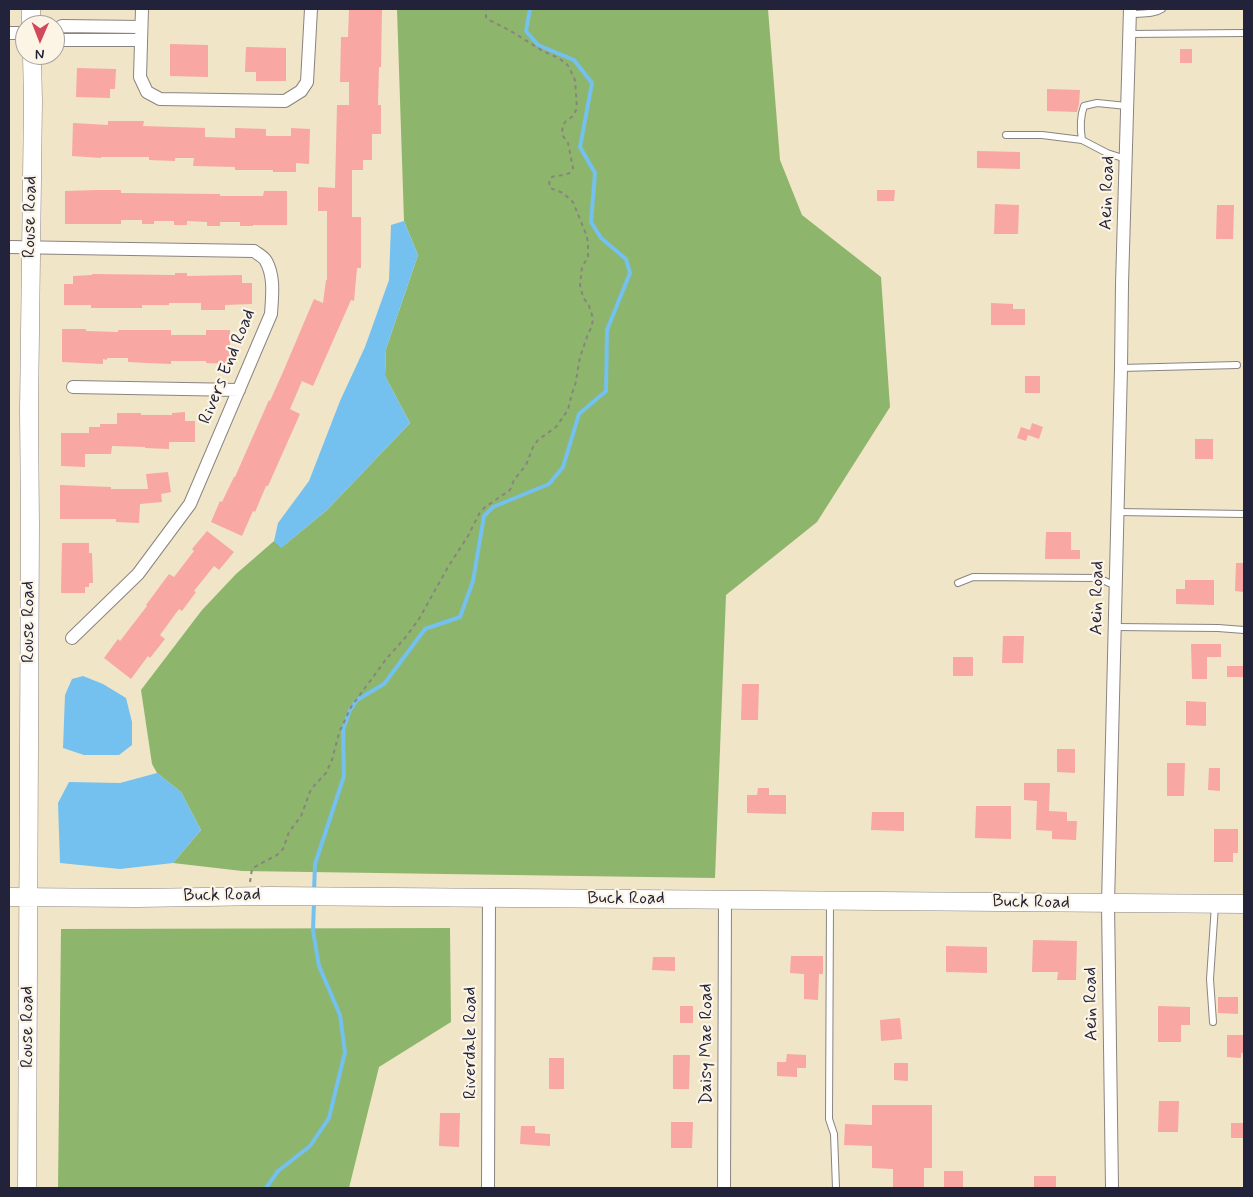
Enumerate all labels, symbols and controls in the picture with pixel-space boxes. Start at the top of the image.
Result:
north arrow [15,15,65,65]
text: N [35,45,45,63]
street label: Aein Road [1096,156,1120,230]
street label: Rouse Road [19,176,43,258]
street label: Rivers End Road [195,306,261,428]
street label: Aein Road [1087,561,1109,635]
street label: Rouse Road [18,581,40,663]
street label: Buck Road [183,885,261,907]
street label: Buck Road [587,888,665,910]
street label: Buck Road [992,892,1070,914]
street label: Aein Road [1081,967,1103,1041]
street label: Daisy Mae Road [696,983,718,1105]
street label: Rouse Road [17,986,39,1068]
street label: Riverdale Road [460,987,482,1099]

